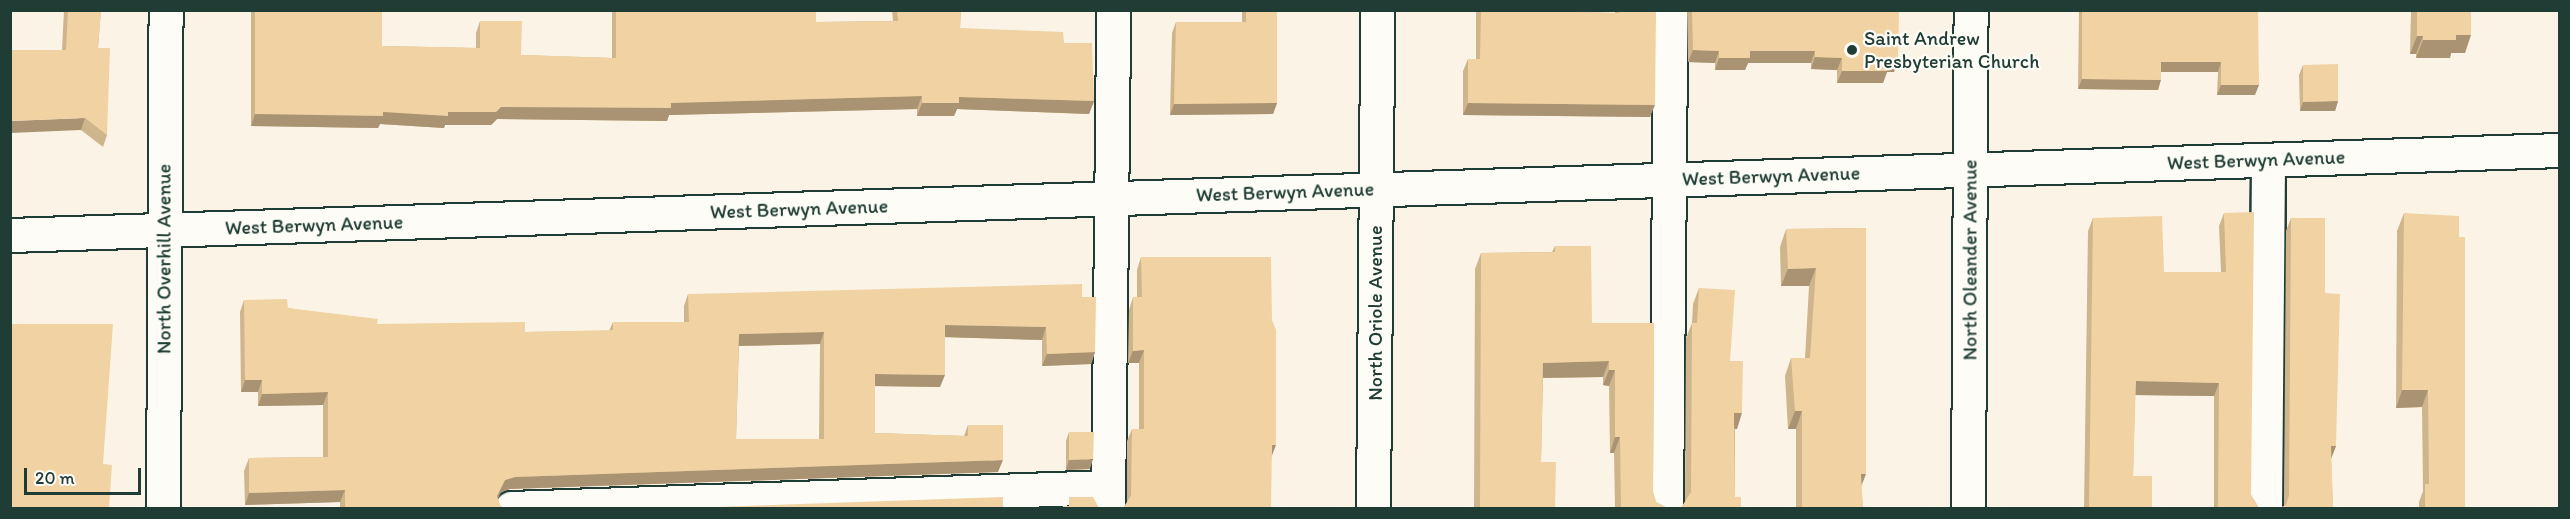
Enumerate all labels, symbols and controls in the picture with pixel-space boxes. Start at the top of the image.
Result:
place label: Saint Andrew Presbyterian Church [1864,27,2040,74]
marker: Saint Andrew Presbyterian Church [1845,43,1859,57]
street label: West Berwyn Avenue [2166,145,2346,175]
street label: North Oleander Avenue [1958,160,1982,360]
street label: West Berwyn Avenue [1681,161,1861,191]
street label: North Overhill Avenue [152,164,176,354]
street label: West Berwyn Avenue [1195,177,1375,207]
street label: West Berwyn Avenue [709,194,889,224]
street label: West Berwyn Avenue [224,210,404,240]
street label: North Oriole Avenue [1363,226,1387,400]
scale bar [27,456,144,494]
text: 20 m [35,467,75,489]

